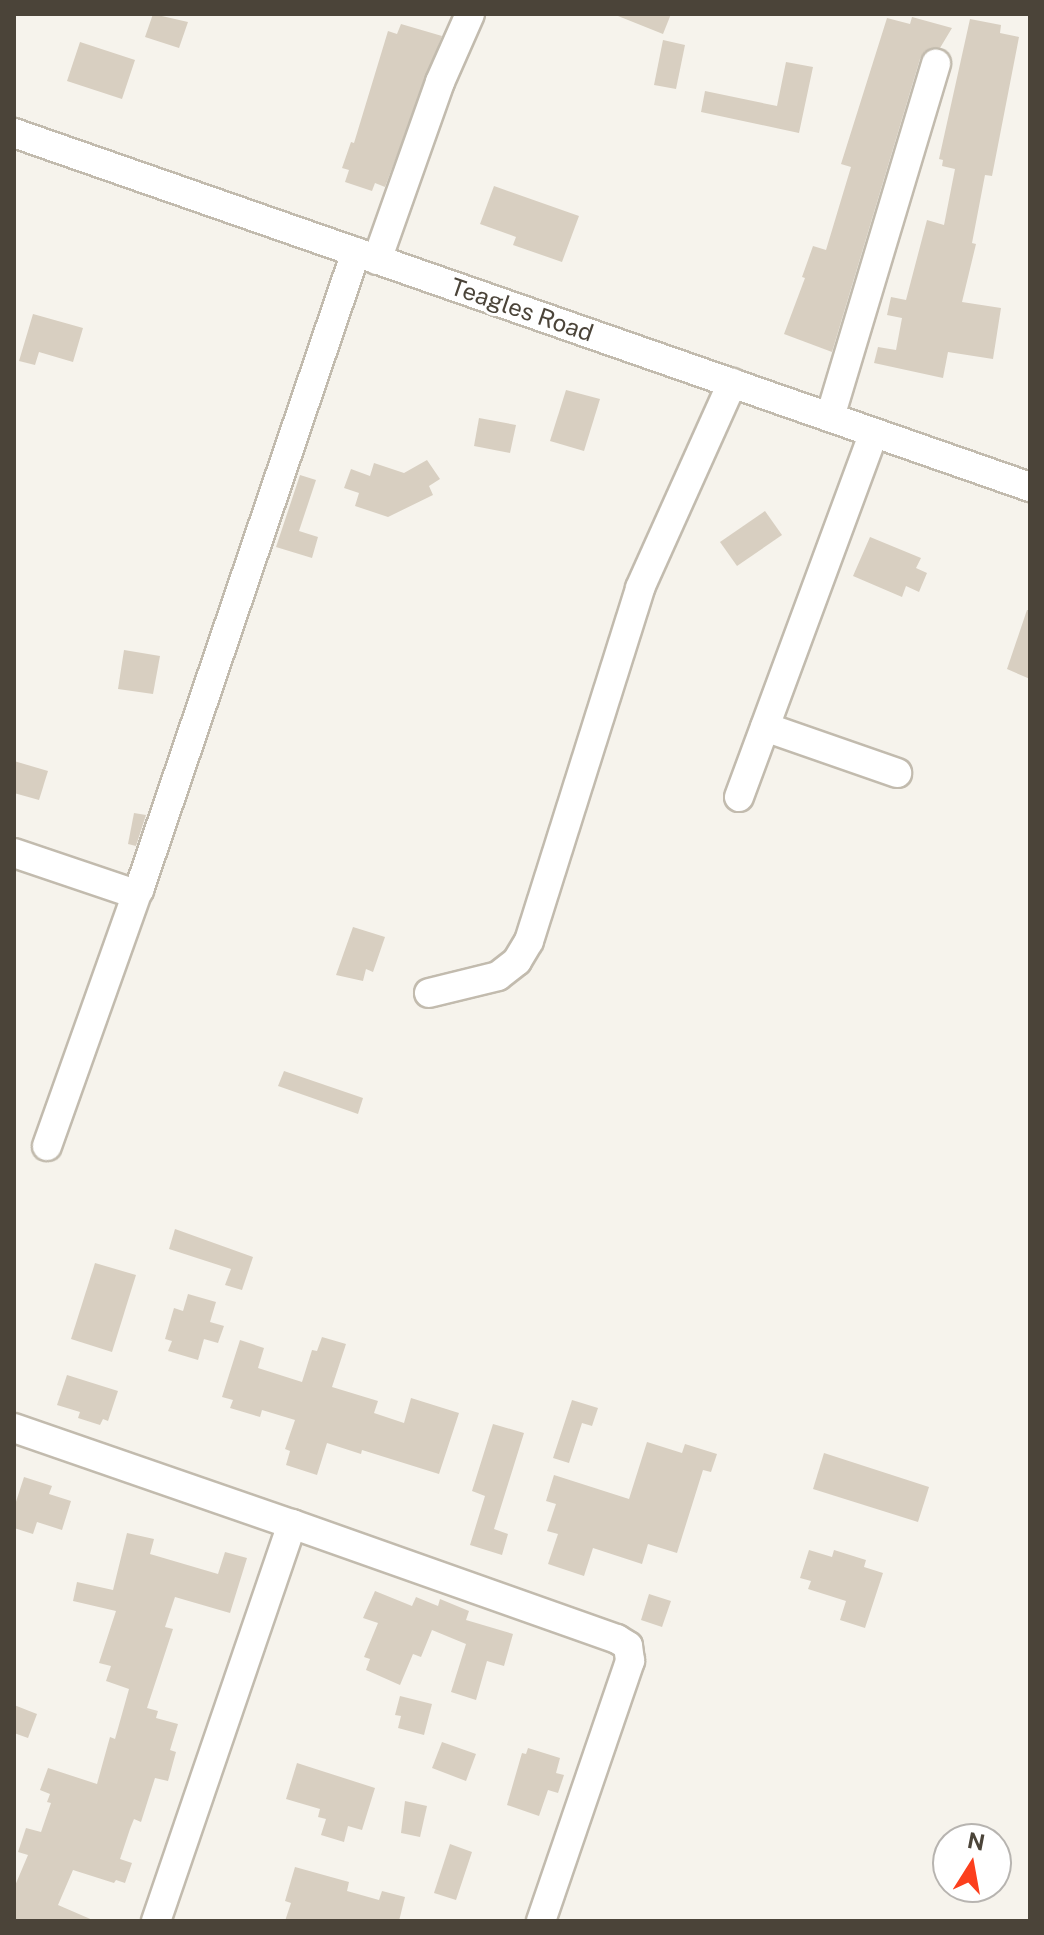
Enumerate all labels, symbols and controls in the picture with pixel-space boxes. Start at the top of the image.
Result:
street label: Teagles Road [447,272,597,348]
north arrow [932,1823,1012,1903]
text: N [965,1827,987,1856]

